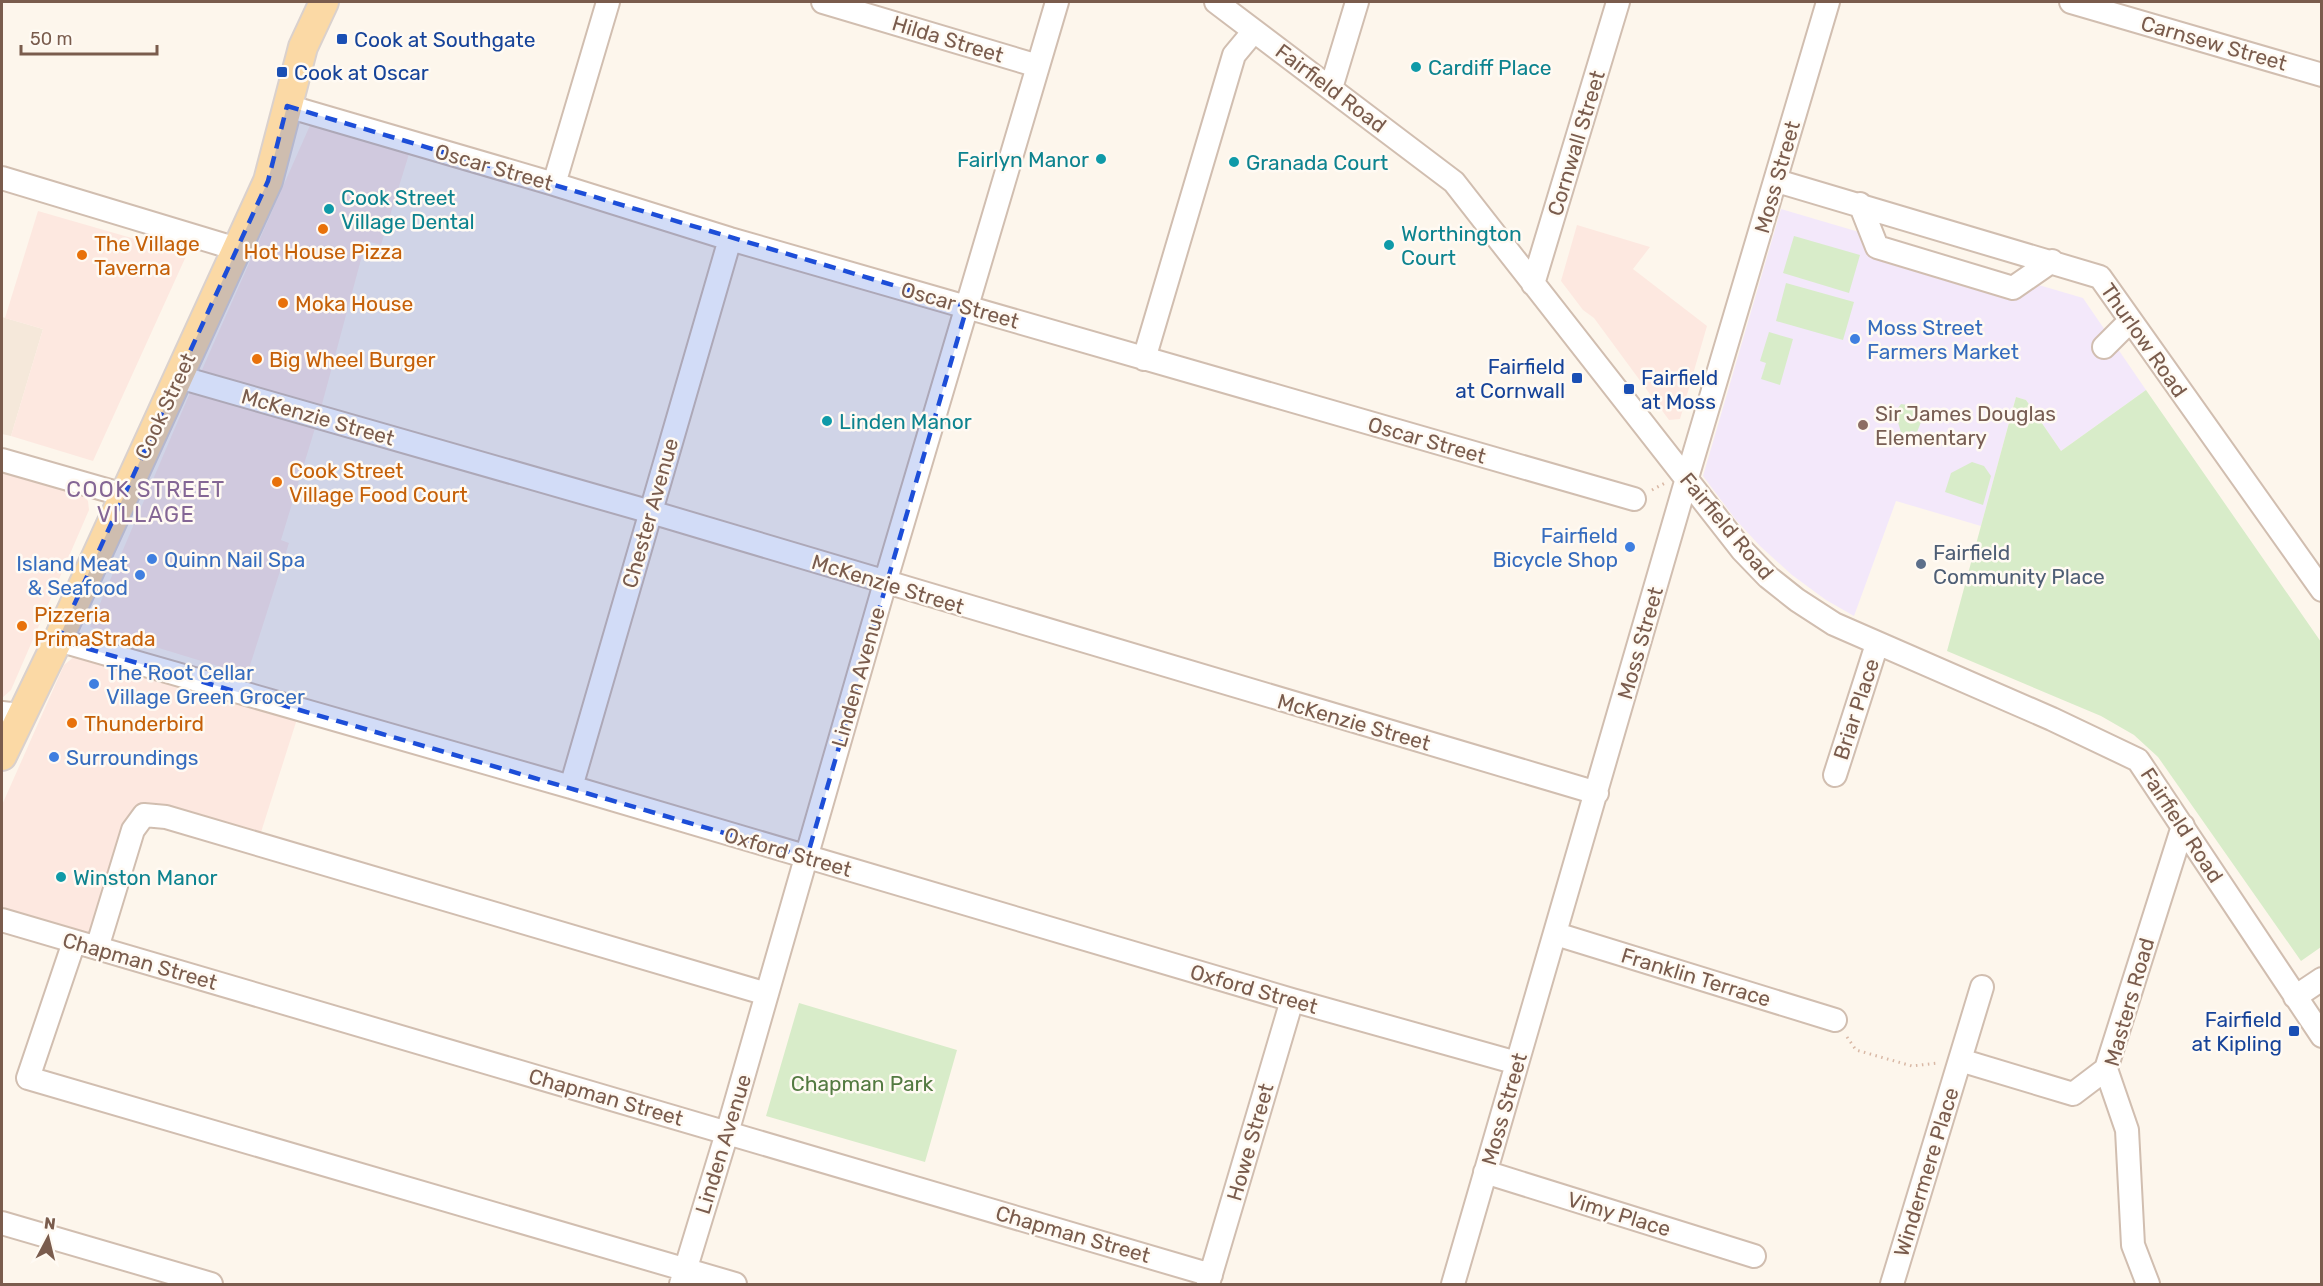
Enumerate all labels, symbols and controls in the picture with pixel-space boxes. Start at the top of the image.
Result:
street label: Hilda Street [889,10,1007,68]
street label: Carnsew Street [2138,10,2290,76]
scale bar [21,18,158,56]
place label: Cook at Southgate [354,27,535,52]
text: 50 m [30,28,73,50]
marker: Cook at Southgate [335,32,349,46]
street label: Fairfield Road [1271,38,1391,138]
place label: Cardiff Place [1428,55,1552,80]
place label: Cook at Oscar [294,60,429,85]
marker: Cardiff Place [1409,60,1423,74]
marker: Cook at Oscar [275,65,289,79]
street label: Cornwall Street [1542,67,1610,219]
street label: Moss Street [1749,118,1805,236]
street label: Oscar Street [432,138,556,196]
place label: Fairlyn Manor [957,147,1089,172]
place label: Granada Court [1246,150,1388,175]
marker: Fairlyn Manor [1094,152,1108,166]
marker: Granada Court [1227,155,1241,169]
place label: Cook Street Village Dental [341,185,475,234]
marker: Cook Street Village Dental [322,202,336,216]
place label: Worthington Court [1401,221,1522,270]
marker: Hot House Pizza [316,222,330,236]
place label: The Village Taverna [94,231,200,280]
marker: Worthington Court [1382,238,1396,252]
place label: Hot House Pizza [243,239,403,264]
marker: The Village Taverna [75,248,89,262]
street label: Oscar Street [898,276,1022,334]
street label: Thurlow Road [2096,278,2192,402]
place label: Moka House [295,291,413,316]
marker: Moka House [276,296,290,310]
place label: Moss Street Farmers Market [1867,315,2019,364]
marker: Moss Street Farmers Market [1848,332,1862,346]
place label: Big Wheel Burger [269,347,436,372]
street label: Cook Street [129,349,201,463]
marker: Big Wheel Burger [250,352,264,366]
place label: Fairfield at Cornwall [1455,354,1565,403]
place label: Fairfield at Moss [1641,365,1718,414]
marker: Fairfield at Cornwall [1570,371,1584,385]
marker: Fairfield at Moss [1622,382,1636,396]
street label: McKenzie Street [239,383,397,451]
place label: Sir James Douglas Elementary [1875,401,2056,450]
place label: Linden Manor [839,409,972,434]
street label: Oscar Street [1365,411,1489,469]
marker: Linden Manor [820,414,834,428]
marker: Sir James Douglas Elementary [1856,418,1870,432]
street label: Chester Avenue [617,435,683,591]
place label: Cook Street Village Food Court [289,458,468,507]
street label: Fairfield Road [1675,467,1779,585]
marker: Cook Street Village Food Court [270,475,284,489]
district label: COOK STREET VILLAGE [66,476,226,528]
place label: Fairfield Bicycle Shop [1492,523,1618,572]
marker: Fairfield Bicycle Shop [1623,540,1637,554]
place label: Fairfield Community Place [1933,540,2105,589]
place label: Quinn Nail Spa [164,547,305,572]
street label: McKenzie Street [809,549,967,619]
place label: Island Meat & Seafood [16,551,128,600]
marker: Quinn Nail Spa [145,552,159,566]
marker: Fairfield Community Place [1914,557,1928,571]
marker: Island Meat & Seafood [133,568,147,582]
street label: Moss Street [1612,584,1668,702]
place label: Pizzeria PrimaStrada [34,602,156,651]
street label: Linden Avenue [826,604,890,750]
marker: Pizzeria PrimaStrada [15,619,29,633]
street label: Briar Place [1828,655,1884,763]
place label: The Root Cellar Village Green Grocer [106,660,305,709]
marker: The Root Cellar Village Green Grocer [87,677,101,691]
street label: McKenzie Street [1275,688,1433,756]
place label: Thunderbird [84,711,204,736]
marker: Thunderbird [65,716,79,730]
place label: Surroundings [66,745,198,770]
marker: Surroundings [47,750,61,764]
street label: Fairfield Road [2136,763,2228,887]
street label: Oxford Street [721,822,855,882]
place label: Winston Manor [73,865,218,890]
marker: Winston Manor [54,870,68,884]
street label: Chapman Street [60,927,220,995]
street label: Masters Road [2099,935,2159,1069]
street label: Franklin Terrace [1618,942,1774,1012]
street label: Oxford Street [1187,959,1321,1019]
place label: Fairfield at Kipling [2191,1007,2282,1056]
marker: Fairfield at Kipling [2287,1024,2301,1038]
street label: Moss Street [1476,1050,1532,1168]
street label: Chapman Street [526,1063,686,1131]
street label: Linden Avenue [690,1071,756,1217]
park label: Chapman Park [791,1071,934,1096]
street label: Howe Street [1221,1080,1279,1204]
street label: Windermere Place [1888,1084,1964,1260]
street label: Vimy Place [1564,1186,1674,1242]
street label: Chapman Street [993,1200,1153,1268]
north arrow [18,1208,78,1268]
text: N [43,1213,57,1234]

